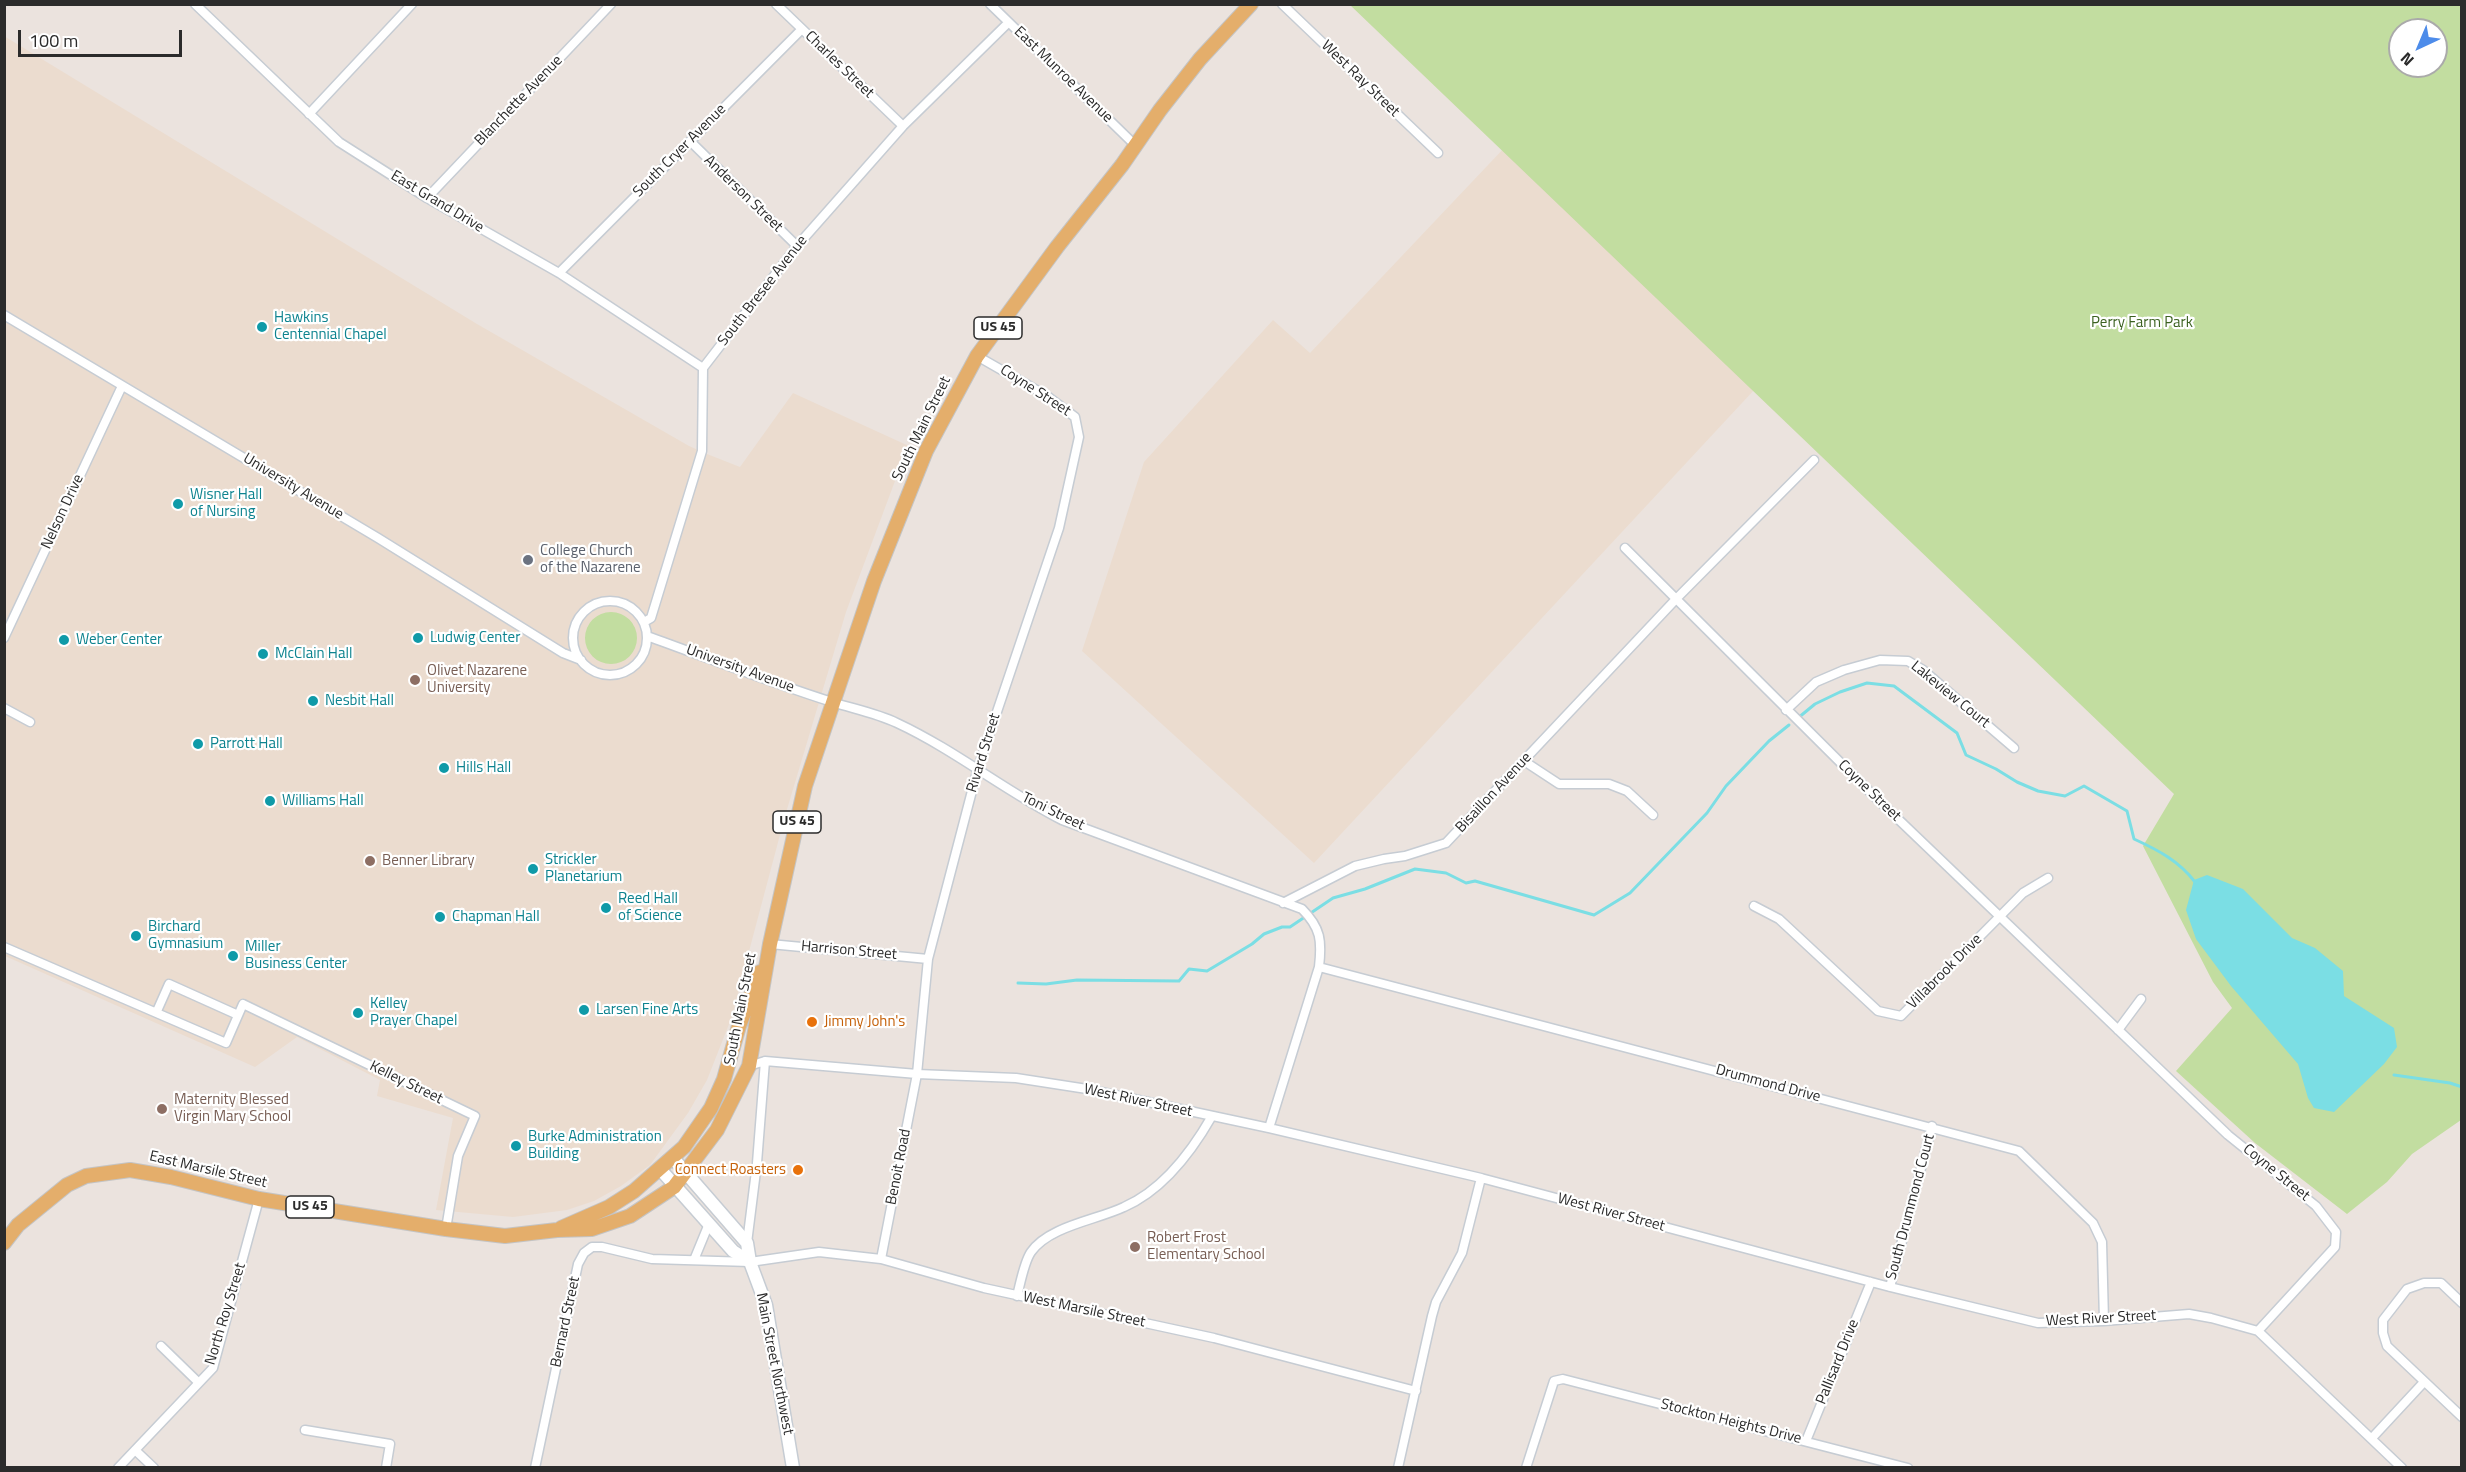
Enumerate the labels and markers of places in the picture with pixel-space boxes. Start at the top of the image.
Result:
place label: Hawkins Centennial Chapel [274,309,387,344]
marker: Hawkins Centennial Chapel [255,320,269,334]
place label: Wisner Hall of Nursing [190,486,262,521]
marker: Wisner Hall of Nursing [171,497,185,511]
place label: College Church of the Nazarene [540,542,641,577]
marker: College Church of the Nazarene [521,553,535,567]
place label: Ludwig Center [430,629,520,647]
place label: Weber Center [76,631,162,649]
marker: Ludwig Center [411,631,425,645]
marker: Weber Center [57,633,71,647]
place label: McClain Hall [275,645,352,663]
marker: McClain Hall [256,647,270,661]
place label: Olivet Nazarene University [427,662,527,697]
marker: Olivet Nazarene University [408,673,422,687]
place label: Nesbit Hall [325,692,394,710]
marker: Nesbit Hall [306,694,320,708]
place label: Parrott Hall [210,735,283,753]
marker: Parrott Hall [191,737,205,751]
place label: Hills Hall [456,759,511,777]
marker: Hills Hall [437,761,451,775]
place label: Williams Hall [282,792,364,810]
marker: Williams Hall [263,794,277,808]
place label: Strickler Planetarium [545,851,622,886]
place label: Benner Library [382,852,474,870]
marker: Benner Library [363,854,377,868]
marker: Strickler Planetarium [526,862,540,876]
place label: Reed Hall of Science [618,890,682,925]
marker: Reed Hall of Science [599,901,613,915]
place label: Chapman Hall [452,908,540,926]
marker: Chapman Hall [433,910,447,924]
place label: Birchard Gymnasium [148,918,223,953]
marker: Birchard Gymnasium [129,929,143,943]
place label: Miller Business Center [245,938,347,973]
marker: Miller Business Center [226,949,240,963]
place label: Kelley Prayer Chapel [370,995,457,1030]
place label: Larsen Fine Arts [596,1001,698,1019]
marker: Larsen Fine Arts [577,1003,591,1017]
marker: Kelley Prayer Chapel [351,1006,365,1020]
place label: Jimmy John's [824,1013,905,1031]
marker: Jimmy John's [805,1015,819,1029]
place label: Maternity Blessed Virgin Mary School [174,1091,291,1126]
marker: Maternity Blessed Virgin Mary School [155,1102,169,1116]
place label: Burke Administration Building [528,1128,662,1163]
marker: Burke Administration Building [509,1139,523,1153]
place label: Connect Roasters [675,1161,786,1179]
marker: Connect Roasters [791,1163,805,1177]
place label: Robert Frost Elementary School [1147,1229,1265,1264]
marker: Robert Frost Elementary School [1128,1240,1142,1254]

